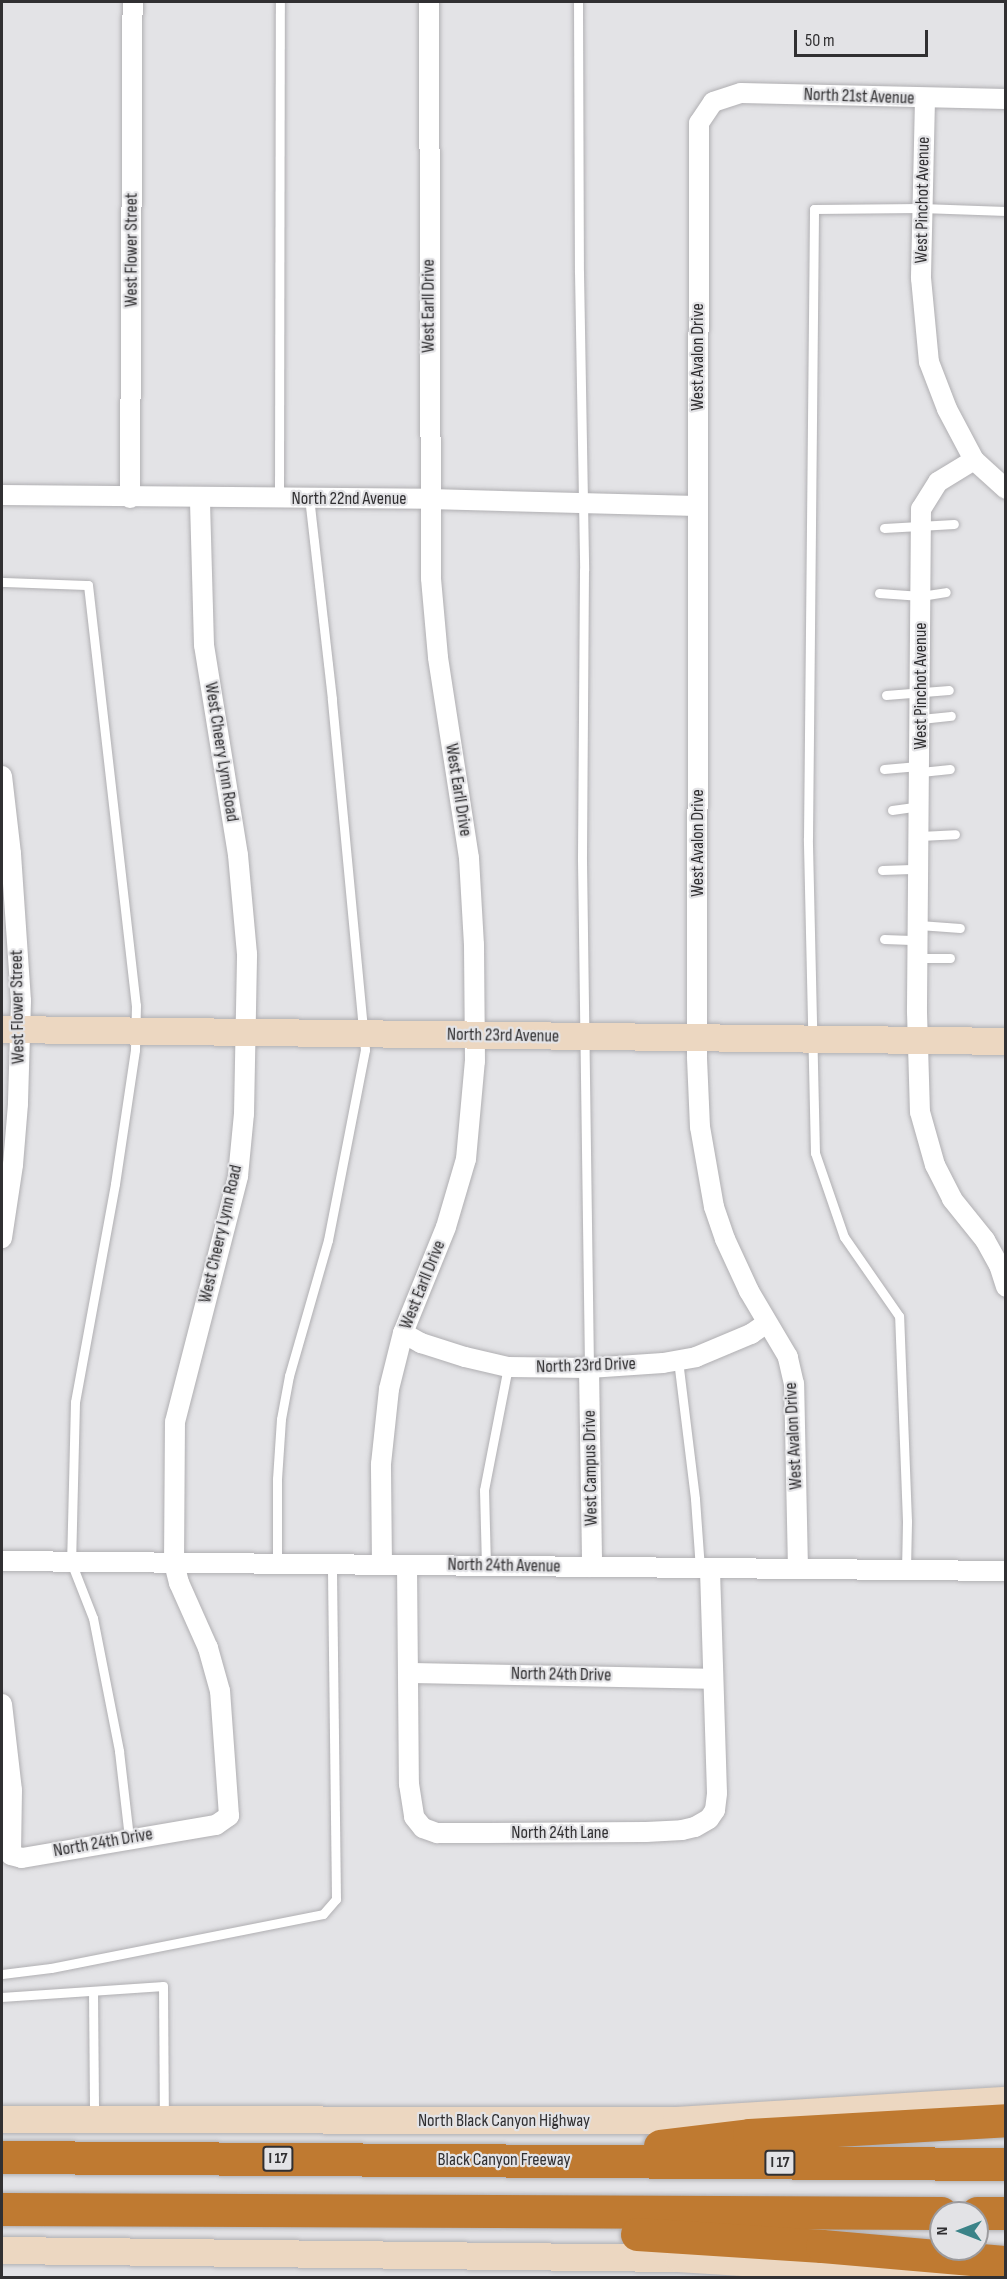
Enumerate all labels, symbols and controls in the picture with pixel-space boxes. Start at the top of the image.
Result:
scale bar [797,18,930,56]
text: 50 m [805,30,835,51]
street label: North 21st Avenue [803,84,915,110]
street label: West Pinchot Avenue [911,136,935,264]
street label: West Flower Street [121,193,143,307]
street label: West Earll Drive [418,259,440,353]
street label: West Avalon Drive [687,303,709,411]
street label: North 22nd Avenue [291,488,407,510]
street label: West Pinchot Avenue [910,623,932,749]
street label: West Cheery Lynn Road [199,681,243,823]
street label: West Earll Drive [440,742,476,838]
street label: West Avalon Drive [687,789,709,897]
street label: West Flower Street [6,950,30,1064]
street label: North 23rd Avenue [447,1024,559,1048]
street label: West Cheery Lynn Road [195,1163,247,1305]
street label: West Earll Drive [395,1238,451,1332]
street label: North 23rd Drive [536,1353,636,1379]
street label: West Avalon Drive [780,1382,808,1490]
street label: West Campus Drive [579,1410,603,1526]
street label: North 24th Avenue [447,1554,561,1578]
street label: North 24th Drive [511,1663,611,1687]
street label: North 24th Lane [511,1822,609,1844]
street label: North 24th Drive [52,1824,154,1862]
street label: North Black Canyon Highway [418,2110,590,2132]
road number: I 17 [262,2146,294,2172]
street label: Black Canyon Freeway [438,2149,570,2171]
road number: I 17 [764,2150,796,2176]
north arrow [929,2201,989,2261]
text: N [933,2227,952,2235]

